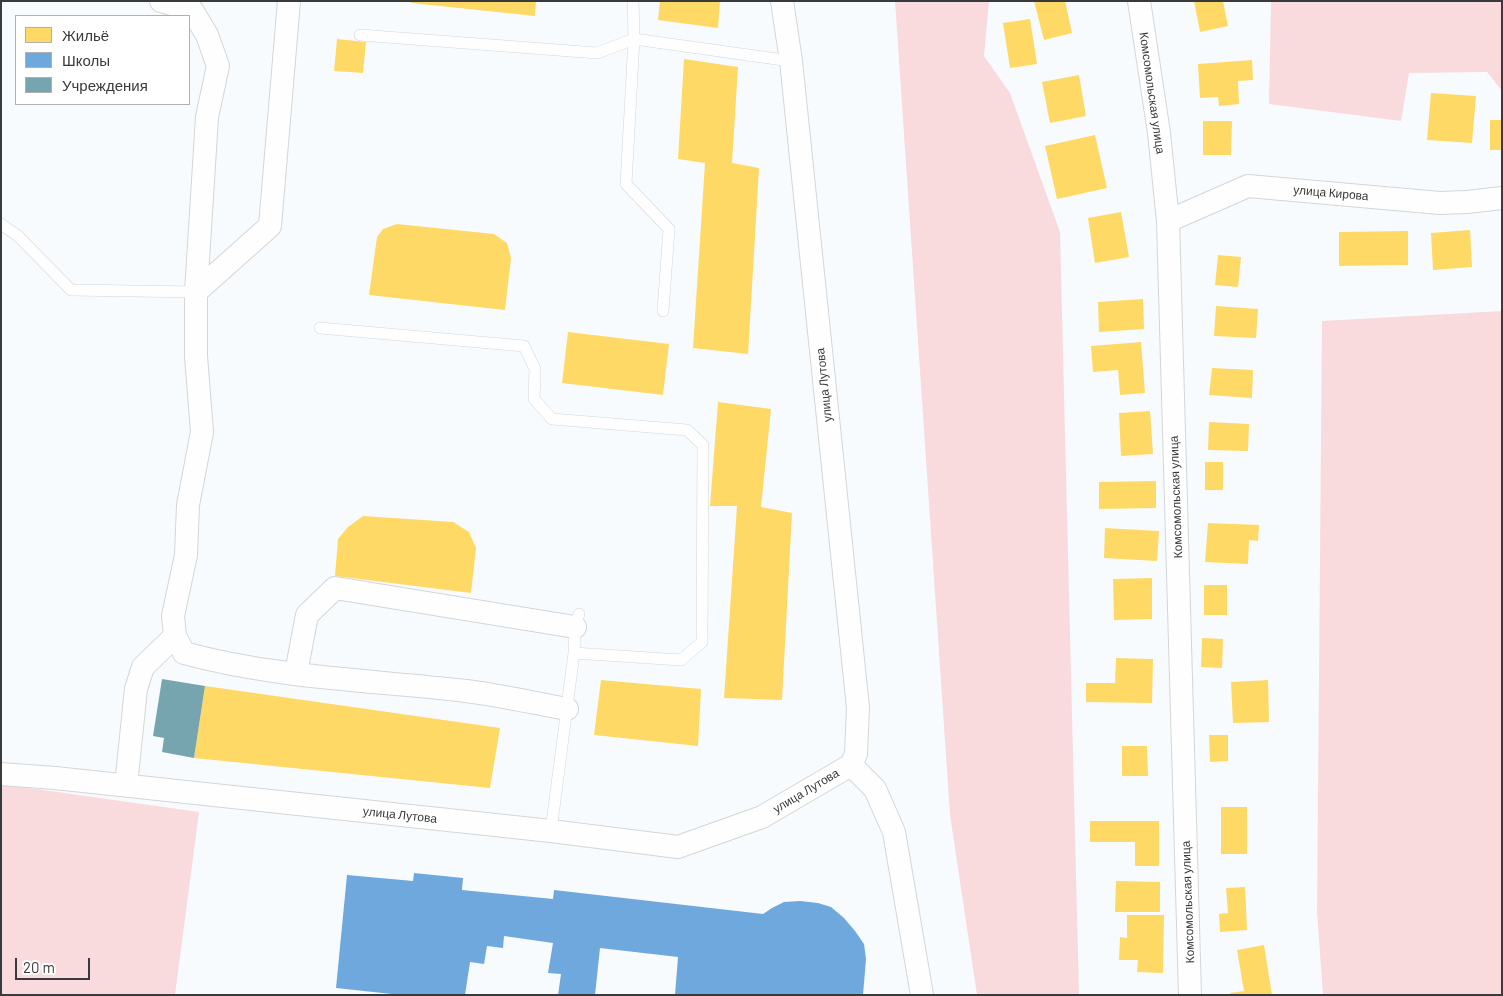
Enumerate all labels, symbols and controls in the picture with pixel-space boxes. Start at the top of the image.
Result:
legend [15,15,190,105]
text: Жильё [62,26,109,44]
street label: Комсомольская улица [1136,31,1168,155]
text: Школы [62,51,110,69]
text: Учреждения [62,76,148,94]
street label: улица Кирова [1293,183,1369,203]
street label: улица Лутова [813,347,835,423]
street label: Комсомольская улица [1167,435,1185,559]
street label: улица Лутова [770,766,842,816]
street label: улица Лутова [362,804,438,826]
street label: Комсомольская улица [1179,840,1197,964]
scale bar [18,948,92,980]
text: 20 m [23,958,55,976]

